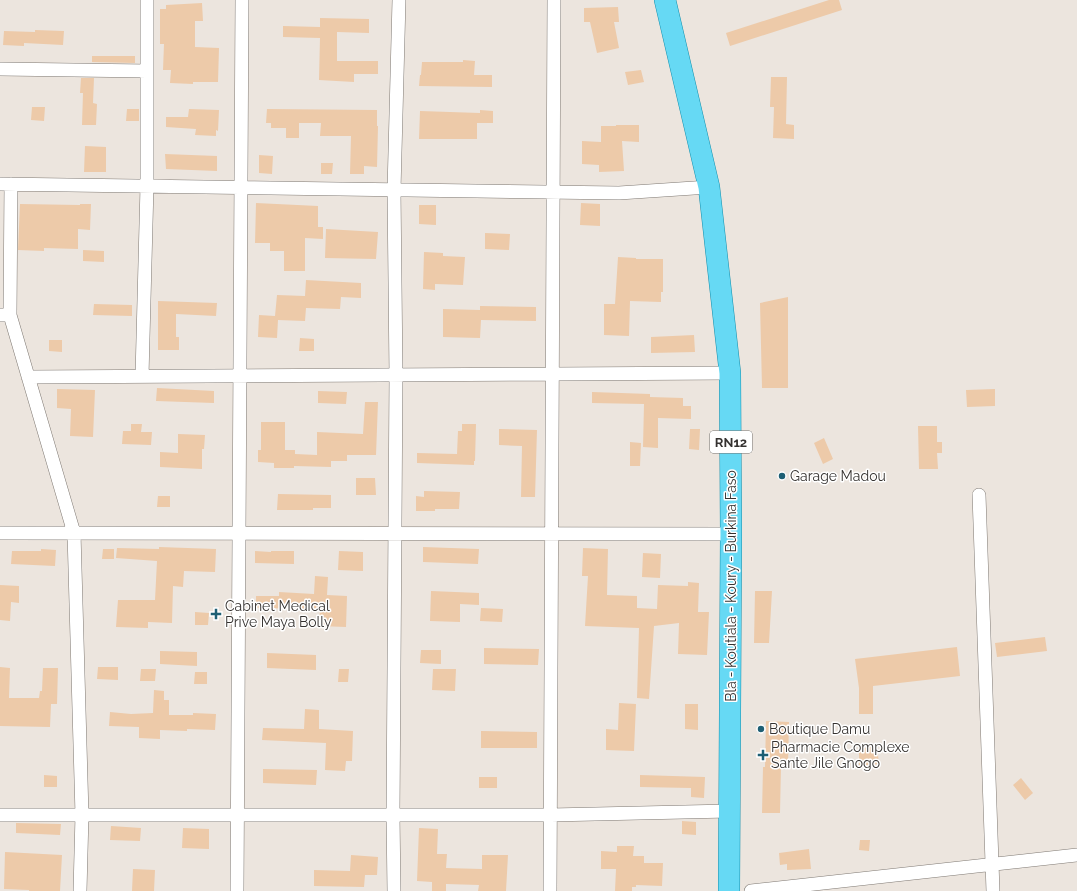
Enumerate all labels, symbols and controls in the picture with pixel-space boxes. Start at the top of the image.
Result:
road number: RN12 [710,431,752,453]
place label: Garage Madou [790,468,886,484]
street label: Bla - Koutiala - Koury - Burkina Faso [723,470,739,702]
marker: Garage Madou [777,471,787,481]
place label: Cabinet Medical Prive Maya Bolly [225,598,332,630]
marker: Cabinet Medical Prive Maya Bolly [210,608,222,620]
place label: Boutique Damu [769,721,870,737]
marker: Boutique Damu [756,724,766,734]
place label: Pharmacie Complexe Sante Jile Gnogo [771,739,910,771]
marker: Pharmacie Complexe Sante Jile Gnogo [758,750,768,760]

